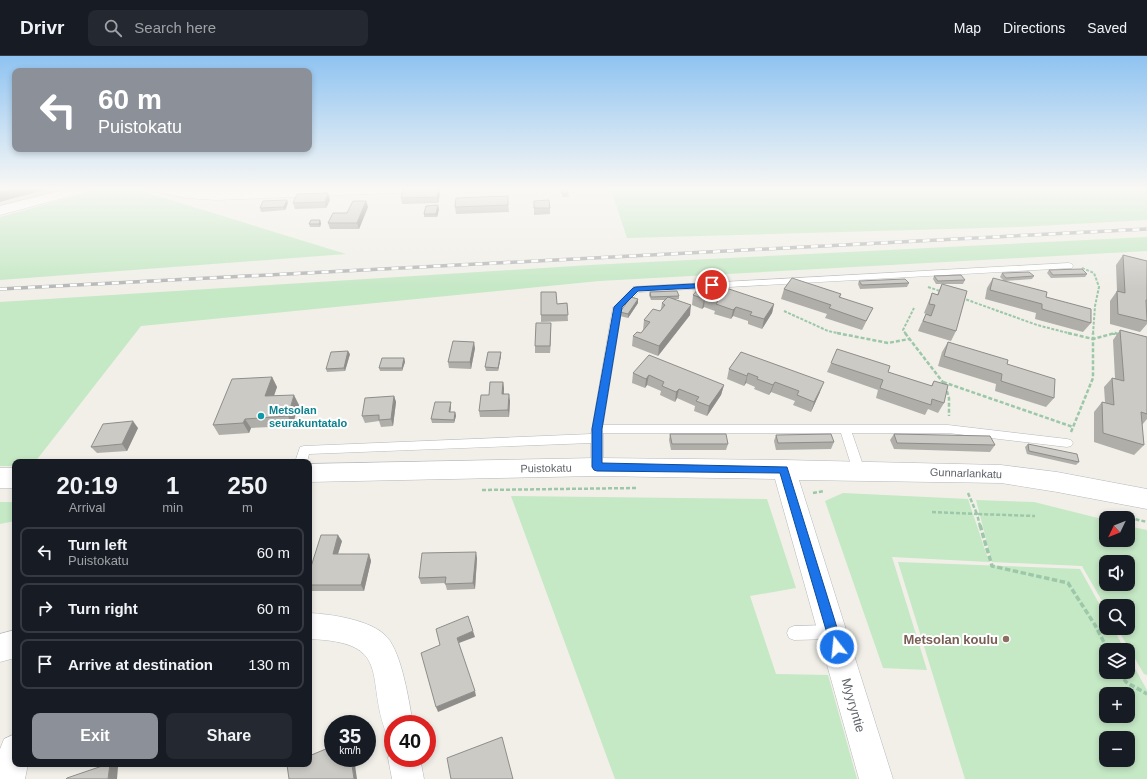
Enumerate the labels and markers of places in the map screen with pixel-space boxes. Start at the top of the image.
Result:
pin [695,268,729,302]
place label: Metsolan seurakuntatalo [269,404,348,429]
marker: Metsolan seurakuntatalo [256,411,266,421]
place label: Metsolan koulu [903,632,998,647]
marker: Metsolan koulu [1001,634,1011,644]

